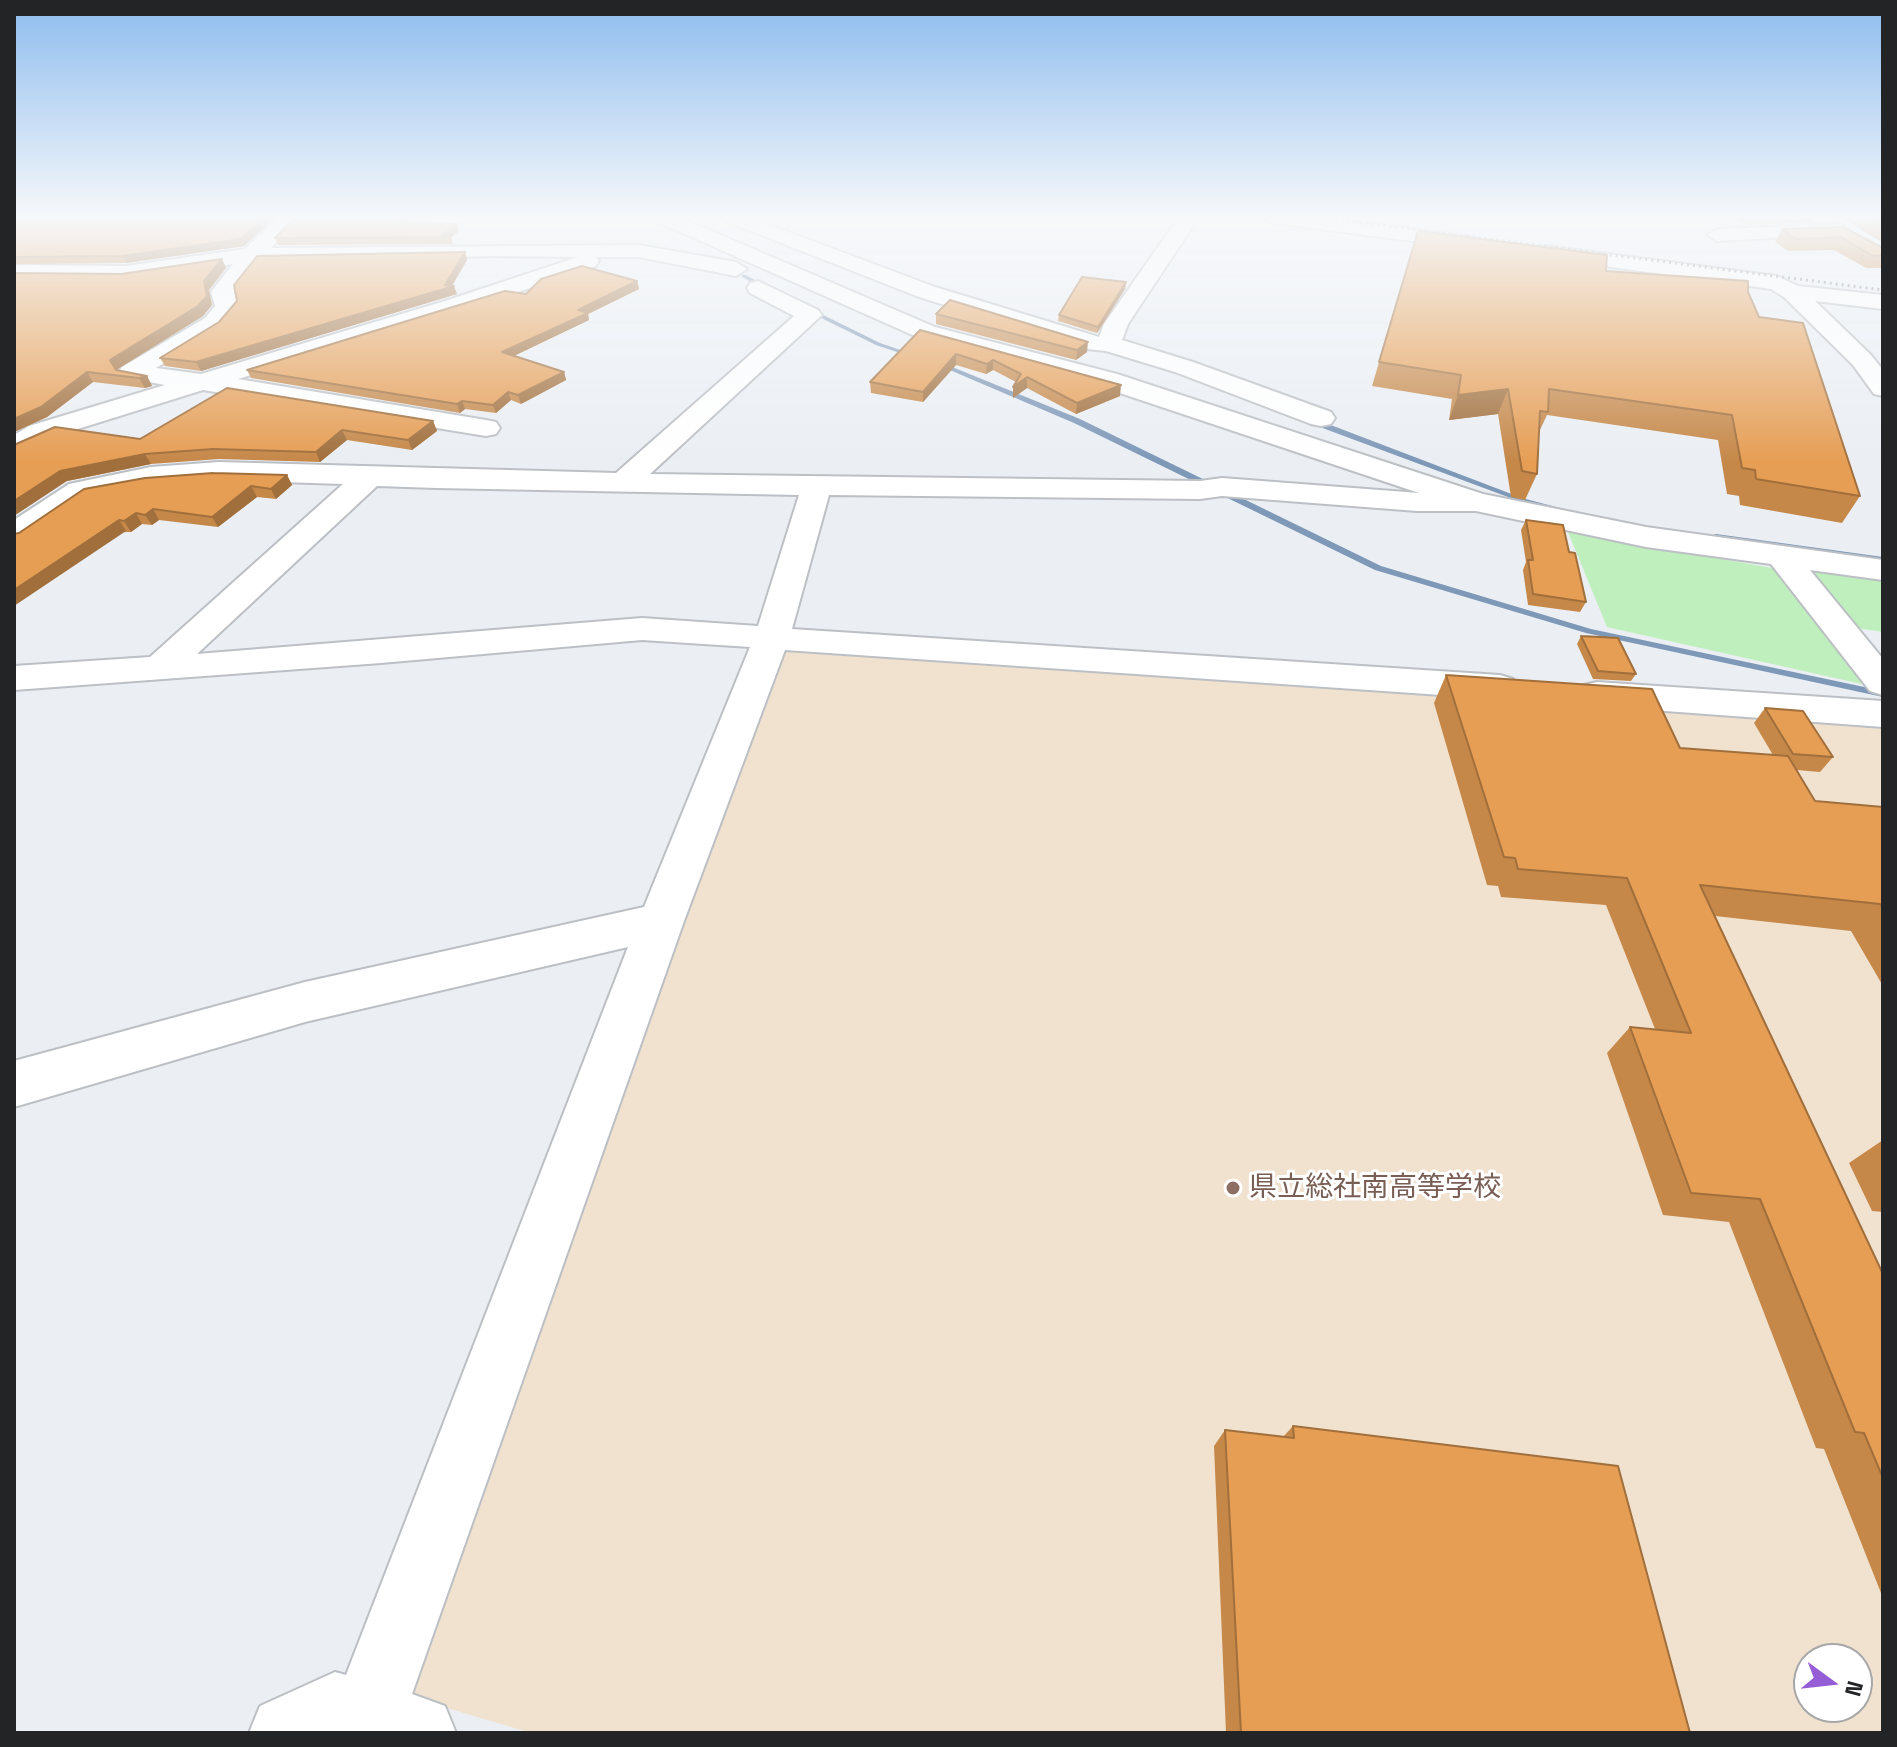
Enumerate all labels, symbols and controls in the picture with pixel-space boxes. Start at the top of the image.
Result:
place label: 県立総社南高等学校 [1249,1171,1501,1205]
marker: 県立総社南高等学校 [1224,1179,1242,1197]
north arrow [1793,1643,1873,1723]
text: N [1839,1678,1870,1699]

